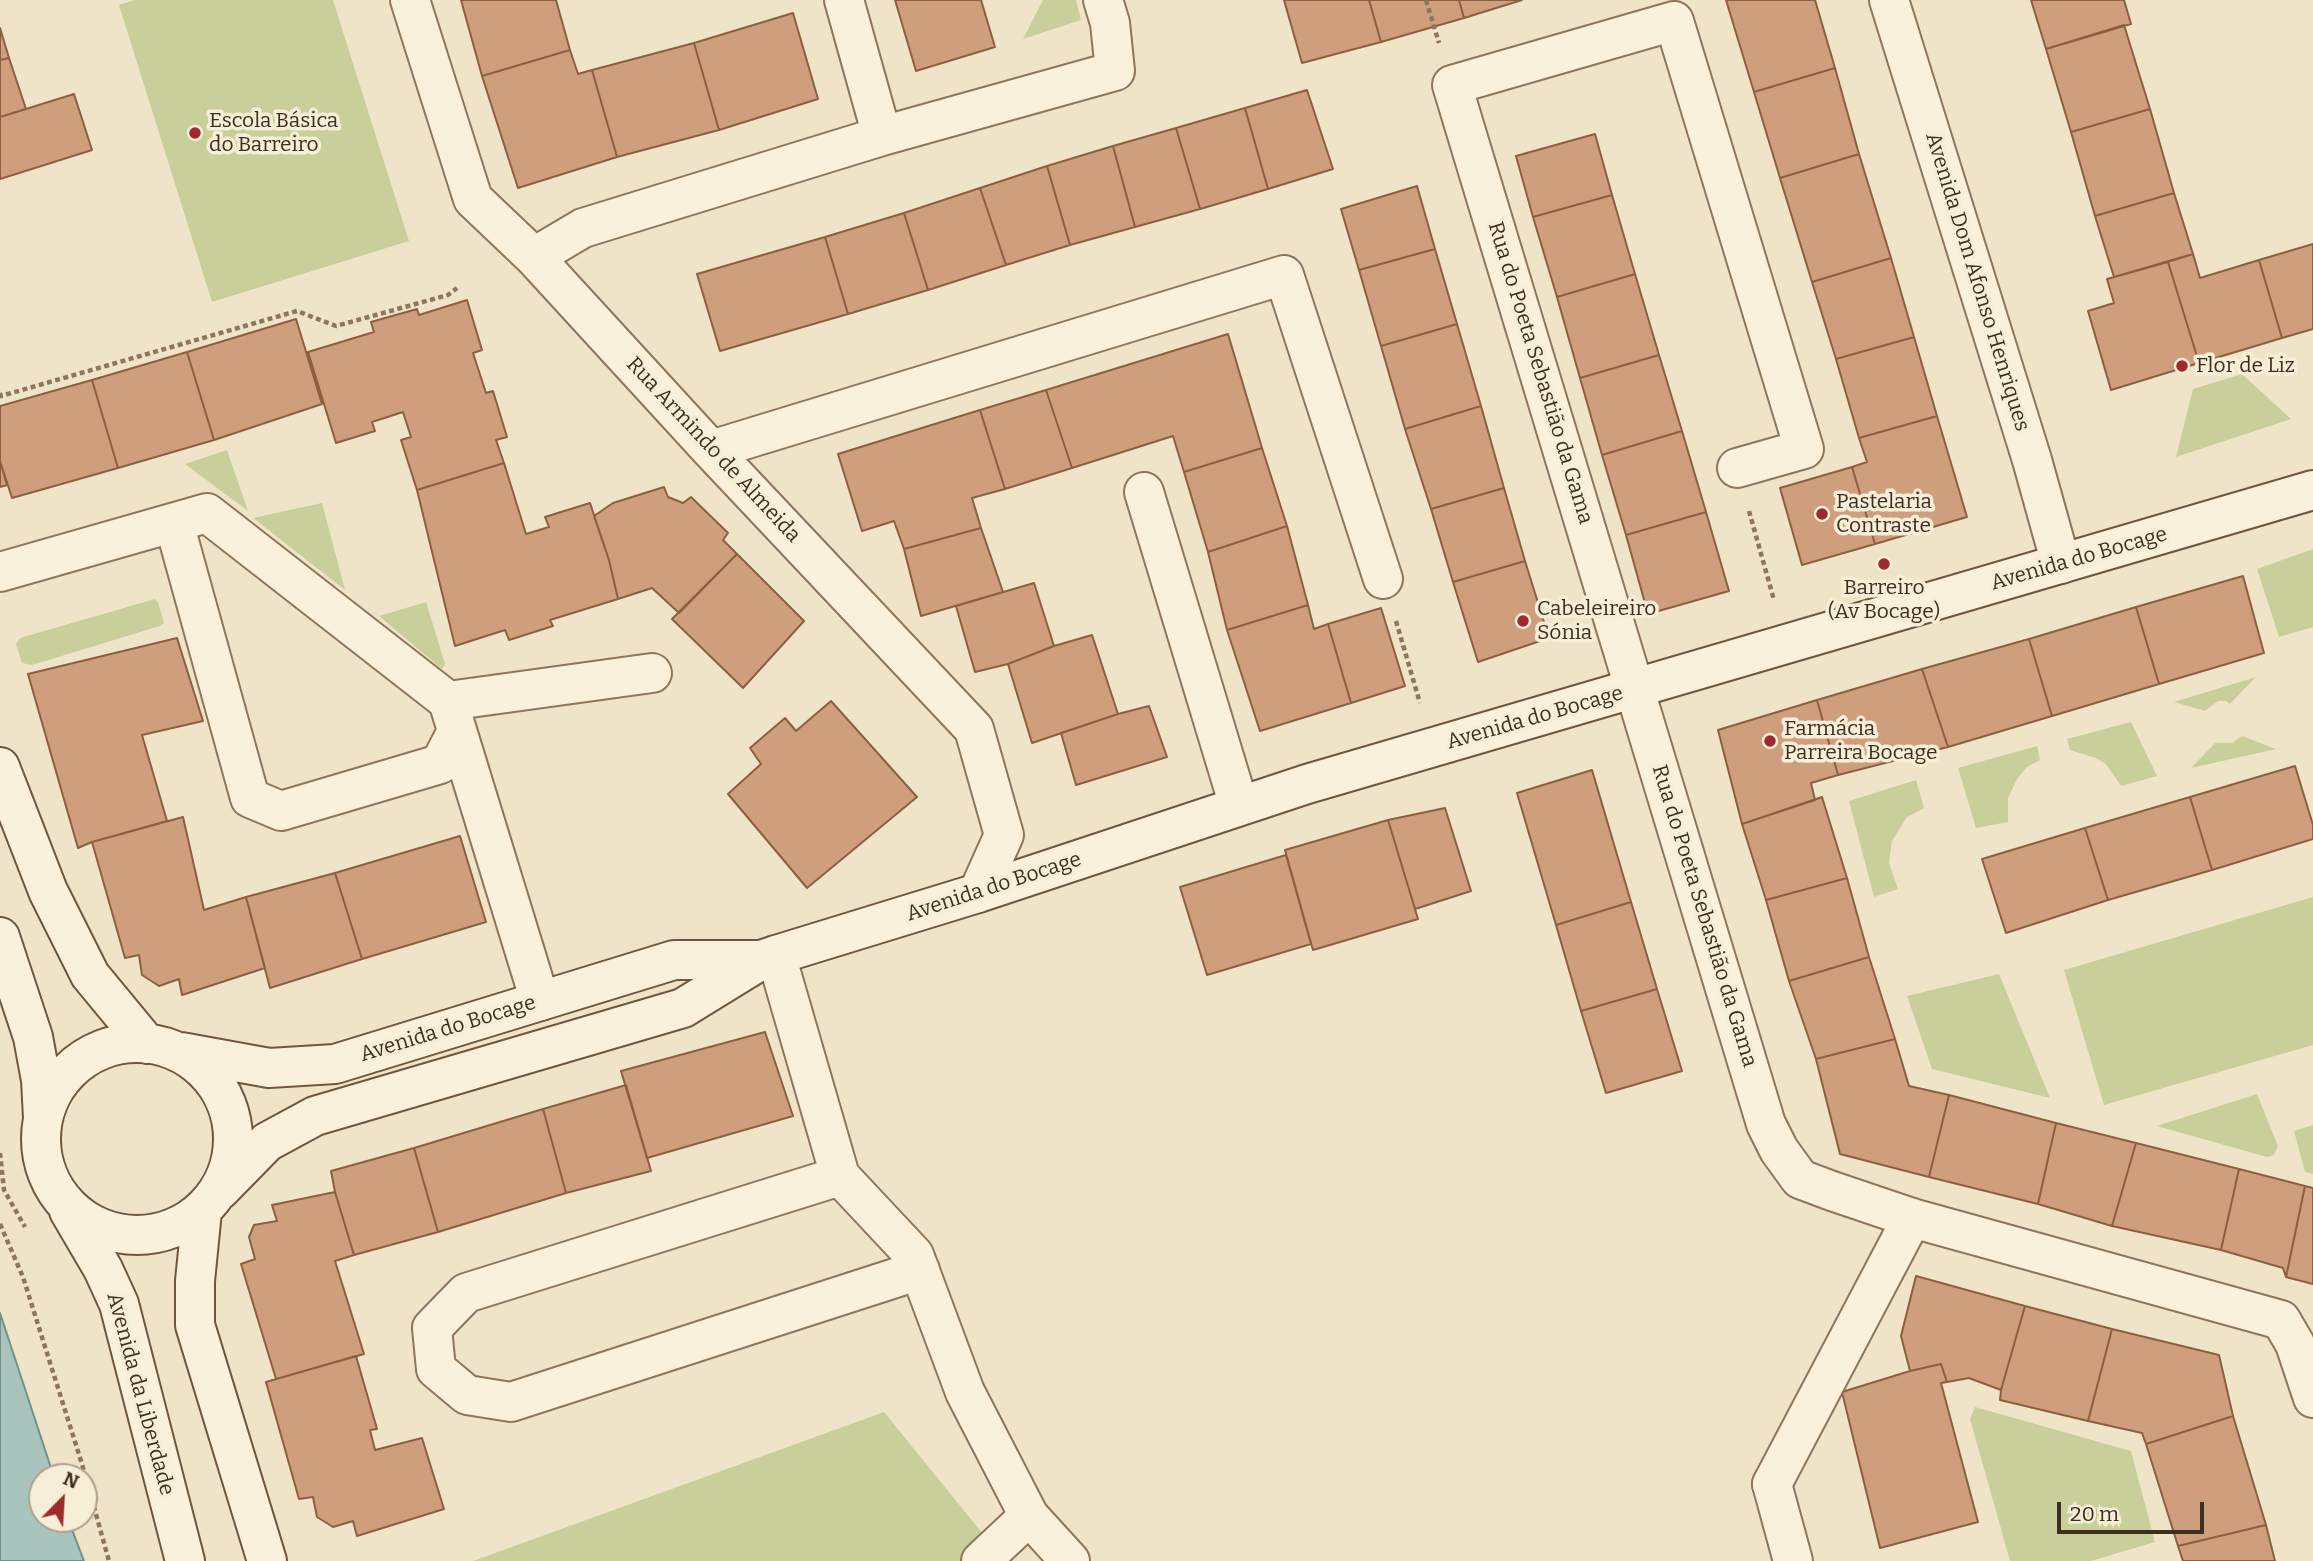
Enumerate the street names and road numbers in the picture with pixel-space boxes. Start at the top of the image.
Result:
street label: Avenida Dom Afonso Henriques [1919,130,2035,434]
street label: Rua do Poeta Sebastião da Gama [1482,219,1598,527]
street label: Rua Armindo de Almeida [621,352,805,548]
street label: Avenida do Bocage [1988,522,2170,596]
street label: Avenida do Bocage [1444,681,1626,755]
street label: Rua do Poeta Sebastião da Gama [1646,762,1762,1070]
street label: Avenida do Bocage [903,847,1085,927]
street label: Avenida do Bocage [357,990,539,1068]
street label: Avenida da Liberdade [101,1290,179,1498]

